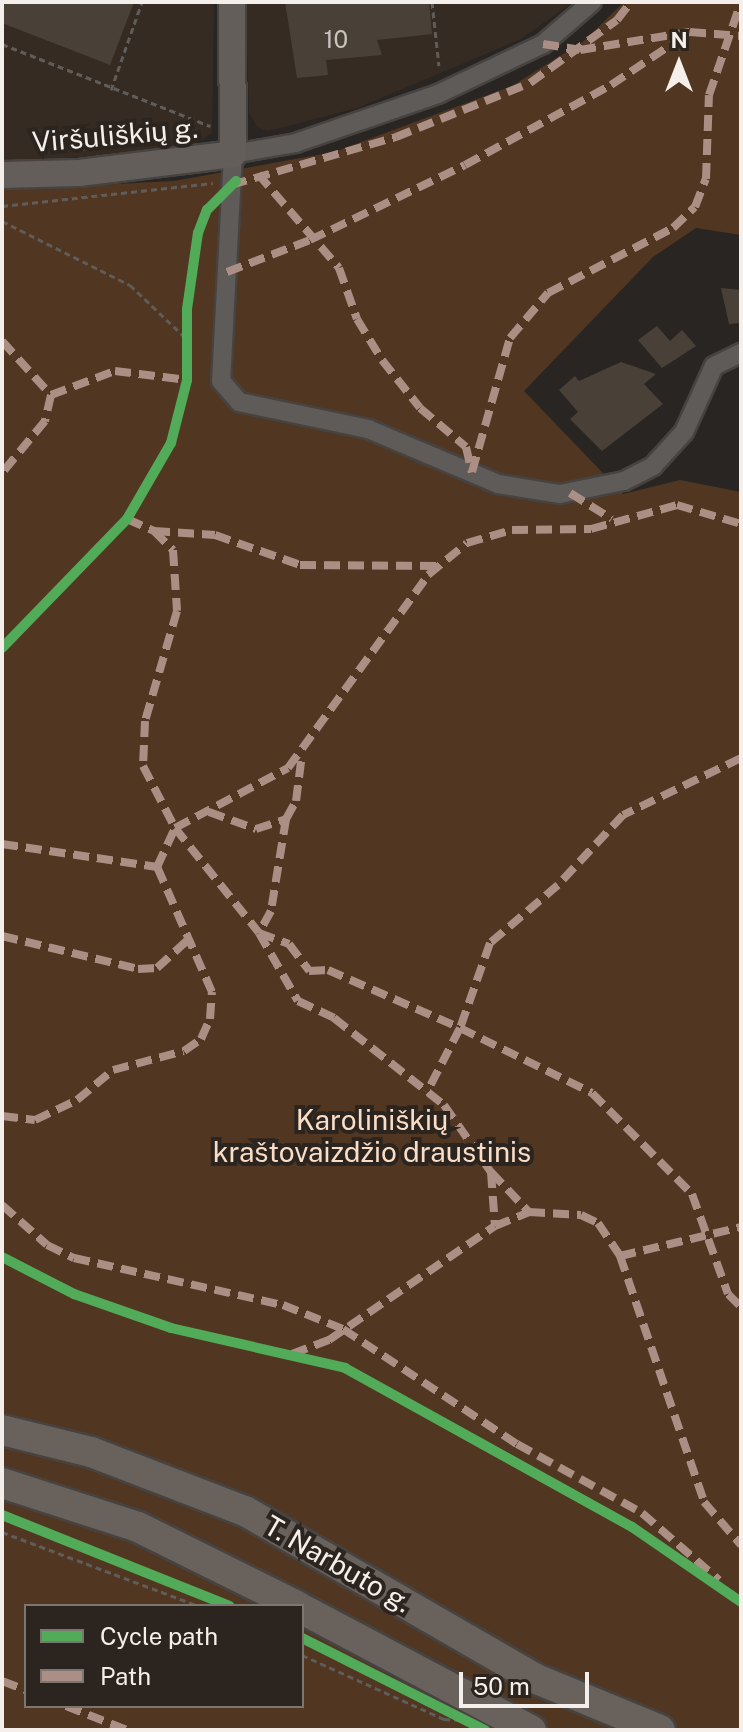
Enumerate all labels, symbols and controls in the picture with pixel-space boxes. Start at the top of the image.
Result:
north arrow [639,24,719,104]
house number: 10 [324,26,348,54]
text: N [670,27,688,53]
street label: Viršuliškių g. [31,111,199,159]
park label: Karoliniškių kraštovaizdžio draustinis [213,1103,531,1169]
street label: T. Narbuto g. [258,1508,418,1620]
legend [24,1604,304,1708]
text: Cycle path [100,1622,218,1650]
scale bar [463,1656,593,1706]
text: Path [100,1662,151,1690]
text: 50 m [473,1672,530,1700]

